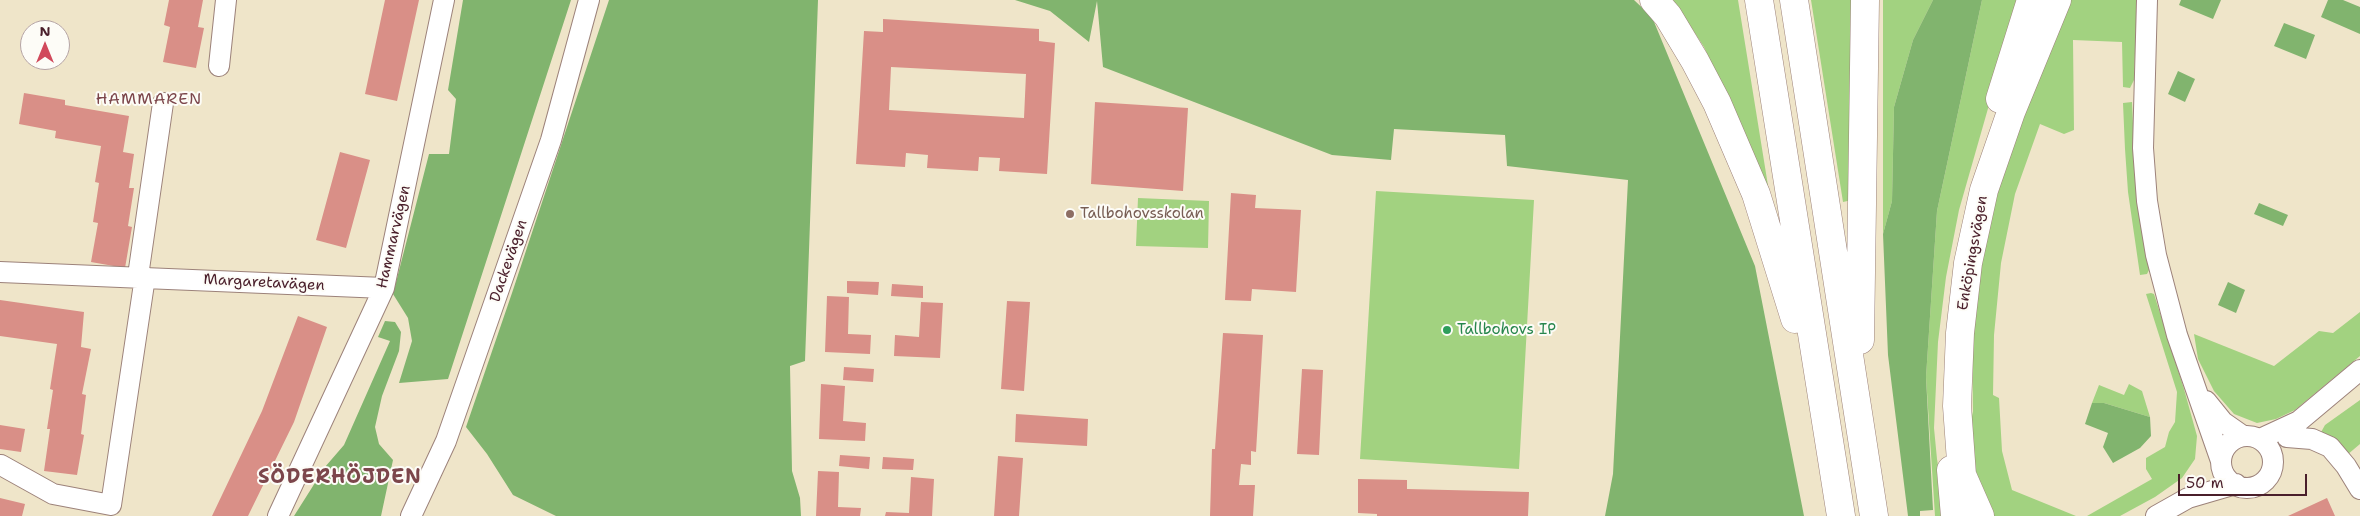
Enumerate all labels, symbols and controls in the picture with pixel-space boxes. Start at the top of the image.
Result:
north arrow [20,20,70,70]
text: N [39,22,51,40]
district label: HAMMAREN [95,90,203,110]
street label: Hammarvägen [373,184,415,290]
street label: Enköpingsvägen [1954,194,1992,312]
place label: Tallbohovsskolan [1080,205,1204,223]
marker: Tallbohovsskolan [1064,208,1076,220]
street label: Dackevägen [486,217,532,305]
street label: Margaretavägen [203,271,325,295]
place label: Tallbohovs IP [1457,321,1556,339]
marker: Tallbohovs IP [1441,324,1453,336]
scale bar [2180,464,2309,496]
district label: SÖDERHÖJDEN [257,466,423,490]
text: 50 m [2186,473,2224,493]

